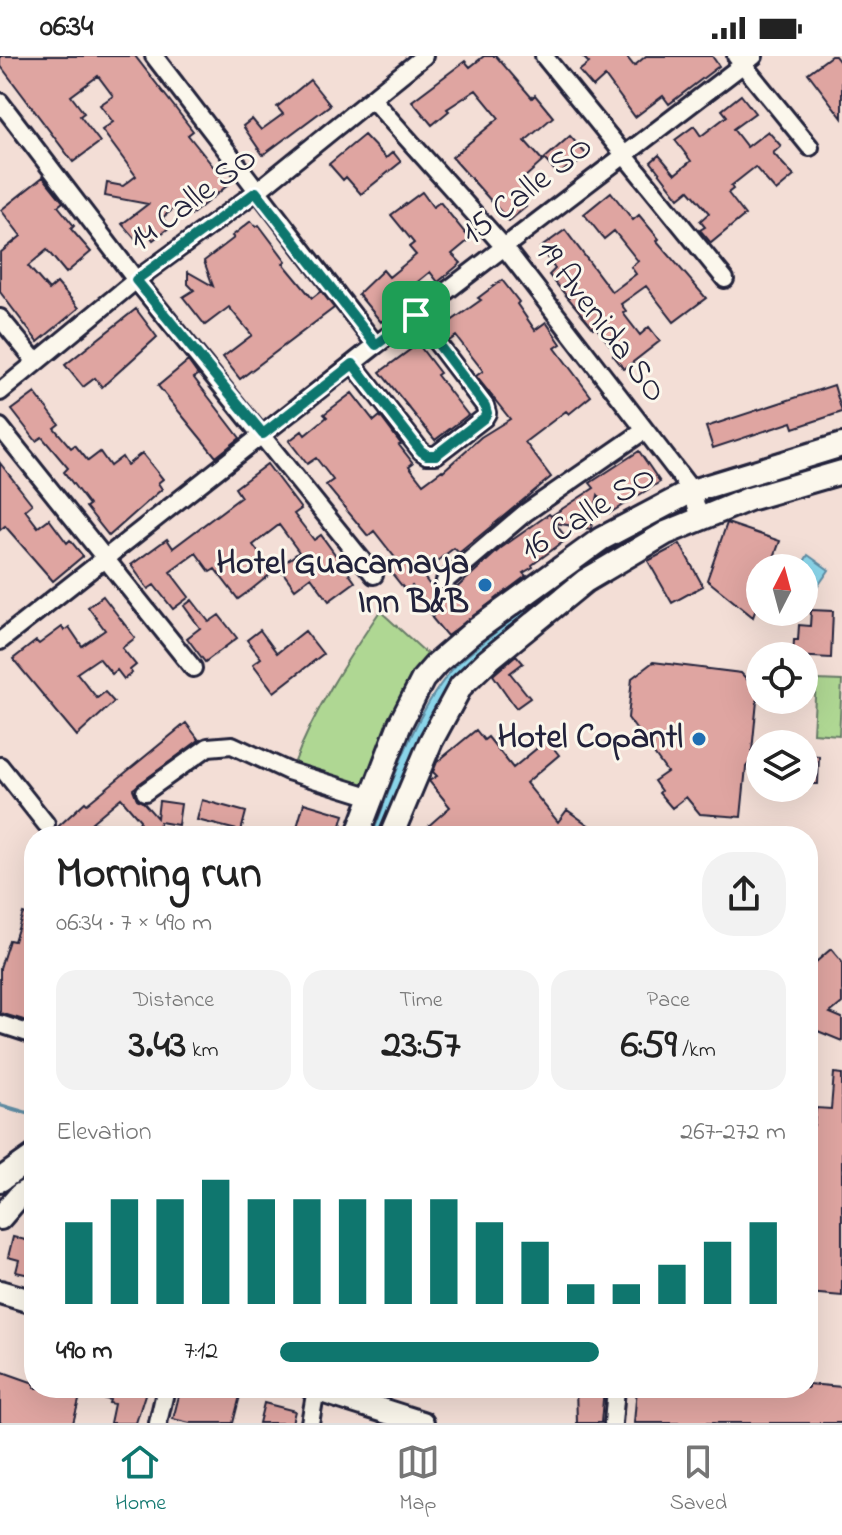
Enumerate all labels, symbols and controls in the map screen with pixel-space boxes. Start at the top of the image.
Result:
text: 06:34 [40,6,93,50]
street label: 15 Calle SO [451,124,605,258]
street label: 14 Calle SO [119,135,269,265]
street label: 19 Avenida SO [522,230,678,414]
pin [382,281,450,349]
icon: arrive [394,293,438,337]
street label: 16 Calle SO [512,453,666,575]
place label: Hotel Guacamaya Inn B&B [216,540,469,629]
north arrow [746,554,818,626]
map controls [746,554,818,802]
marker: Hotel Guacamaya Inn B&B [476,576,494,594]
button: locate [746,642,818,714]
place label: Hotel Copantl [498,714,683,764]
marker: Hotel Copantl [690,730,708,748]
button: layers [746,730,818,802]
text: Morning run [56,843,262,907]
button: share [702,852,786,936]
text: 06:34 · 7 × 490 m [56,905,212,943]
text: Distance [133,985,214,1017]
text: Time [399,985,443,1017]
text: Pace [647,985,690,1017]
text: 3.43 [129,1017,186,1076]
text: 23:57 [381,1017,461,1076]
text: 6:59 [621,1017,677,1076]
text: km [186,1035,219,1067]
text: /km [677,1035,716,1067]
text: Elevation [56,1114,152,1152]
text: 267–272 m [680,1114,786,1152]
text: 490 m [56,1333,112,1371]
text: 7:12 [184,1333,218,1371]
tab: Home [115,1440,166,1520]
tab: Map [396,1440,440,1520]
tab: Saved [670,1440,727,1520]

